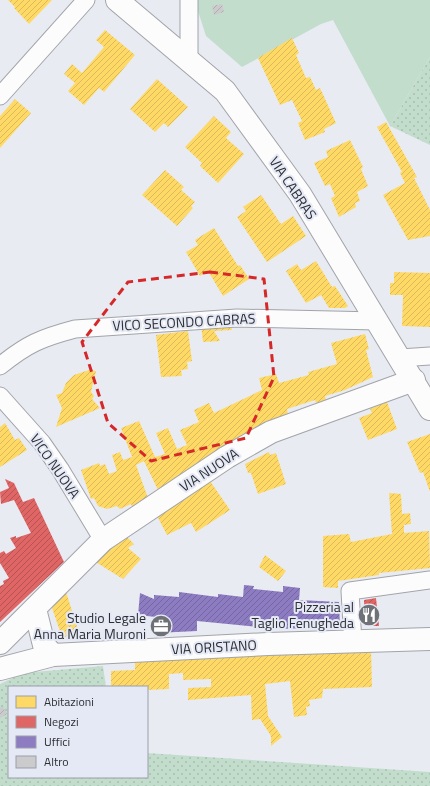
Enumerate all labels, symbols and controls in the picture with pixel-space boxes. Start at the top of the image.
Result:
street label: VIA CABRAS [265,152,322,223]
street label: VICO SECONDO CABRAS [112,307,256,336]
street label: VICO NUOVA [25,429,86,503]
street label: VIA NUOVA [175,442,243,497]
place label: Pizzeria al Taglio Fenugheda [252,596,354,633]
restaurant icon: Pizzeria al Taglio Fenugheda [356,602,382,628]
place label: Studio Legale Anna Maria Muroni [34,607,146,644]
office icon: Studio Legale Anna Maria Muroni [148,613,174,639]
street label: VIA ORISTANO [171,634,257,659]
legend [8,686,148,778]
text: Abitazioni [44,692,94,711]
text: Negozi [44,712,79,731]
text: Uffici [44,732,70,751]
text: Altro [44,752,69,771]

